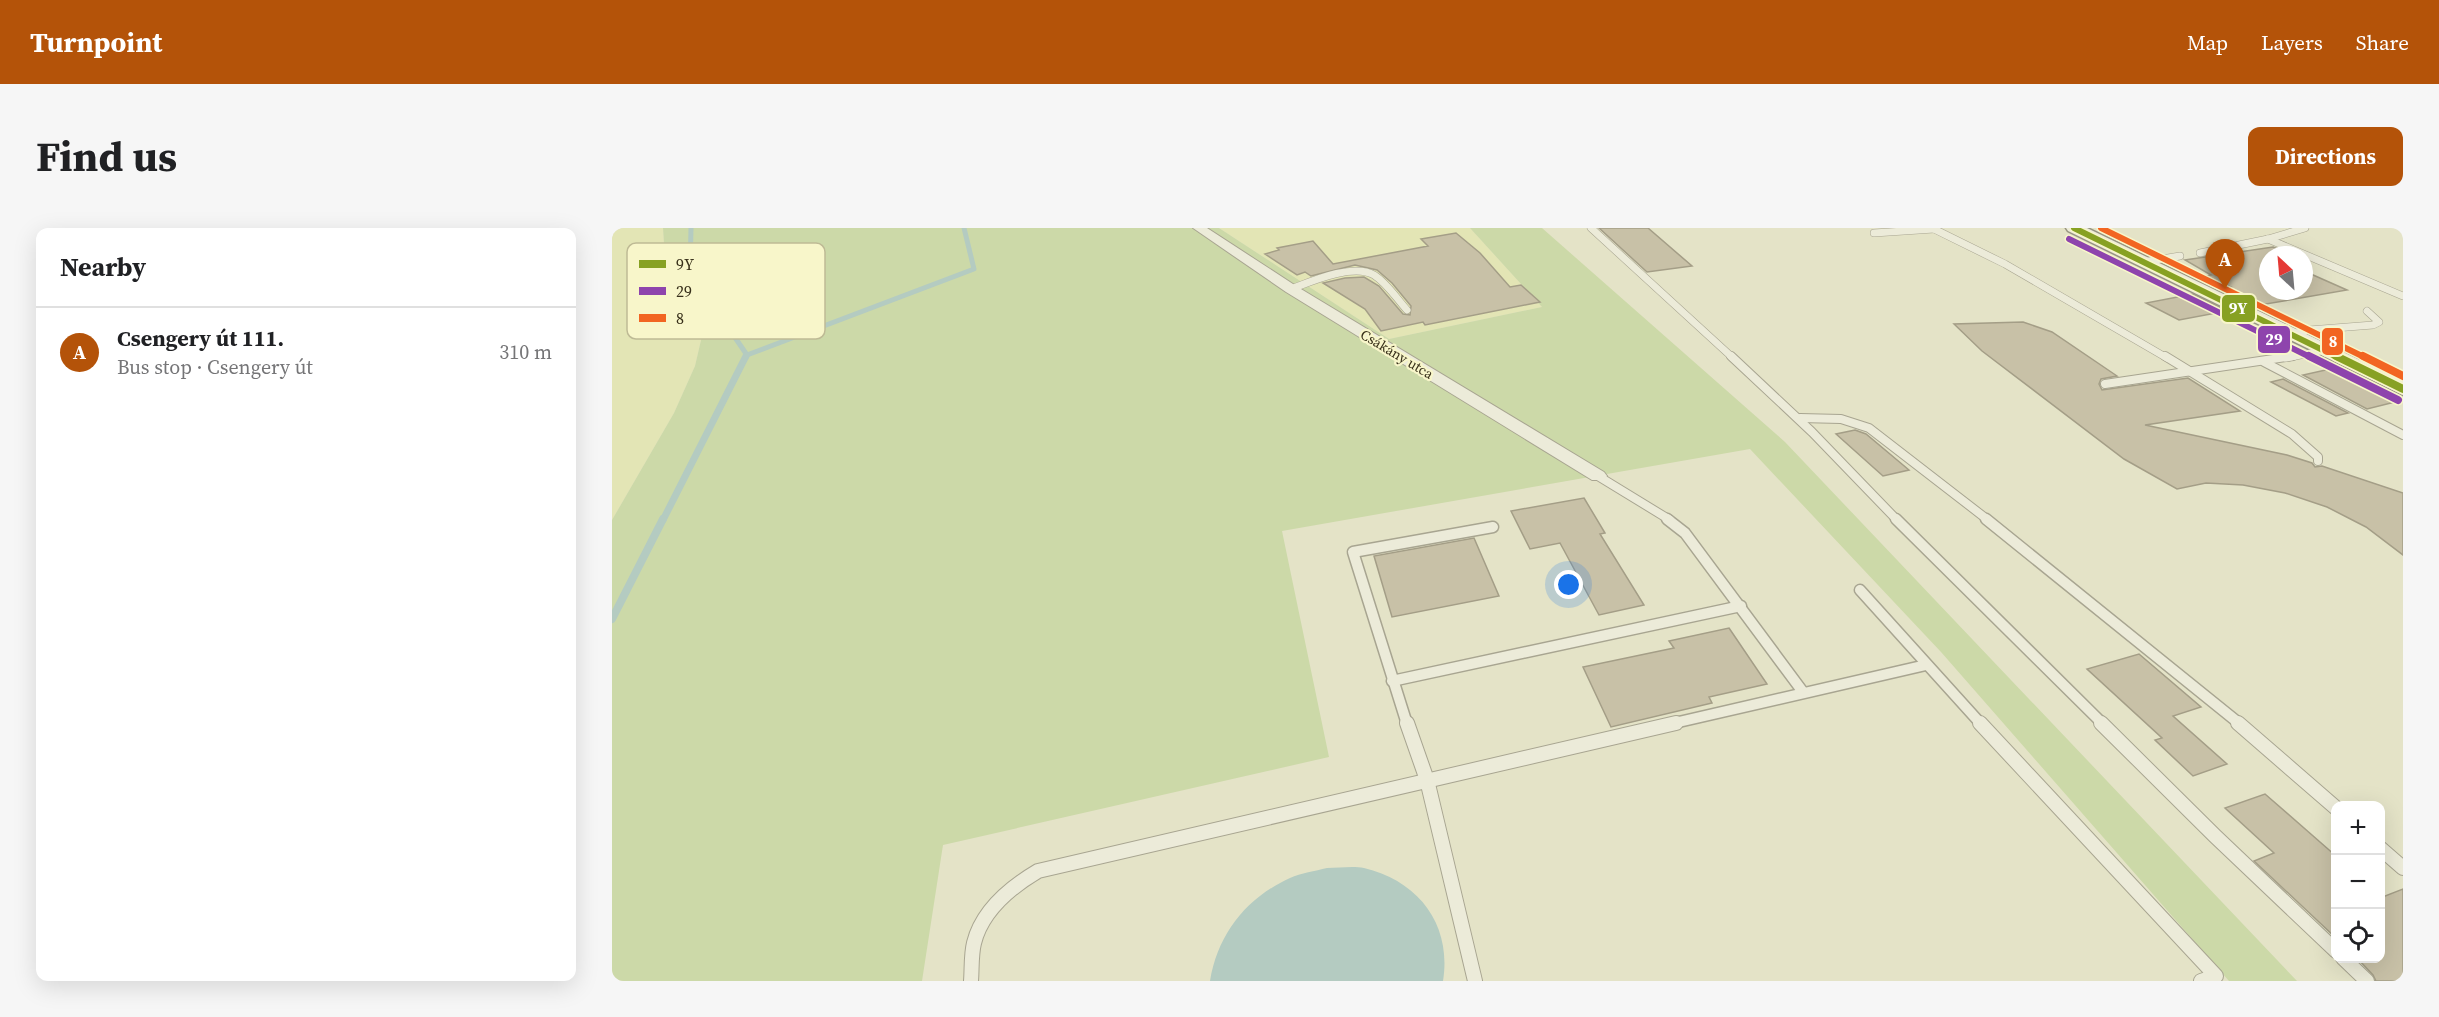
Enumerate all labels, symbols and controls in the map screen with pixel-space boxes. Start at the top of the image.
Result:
text: Turnpoint [30,23,162,61]
text: Map [2187,28,2228,57]
text: Layers [2261,28,2323,57]
text: Share [2356,28,2409,57]
text: Find us [36,127,177,185]
button: Directions [2248,127,2403,186]
pin: A [2206,239,2244,289]
legend [627,243,825,339]
north arrow [2259,246,2313,300]
text: Nearby [60,249,146,285]
text: 9Y [676,253,694,275]
text: 29 [676,280,692,302]
line badge: 9Y [2221,294,2256,323]
text: 9Y [2229,297,2247,319]
text: 8 [676,307,684,329]
text: Csengery út 111. [117,323,284,353]
street label: Csákány utca [1357,324,1438,384]
line badge: 29 [2257,325,2291,354]
line badge: 8 [2321,327,2344,356]
text: 29 [2265,328,2283,350]
text: 8 [2329,330,2337,352]
text: A [73,338,86,366]
text: 310 m [499,338,552,366]
text: Bus stop · Csengery út [117,353,313,381]
your location [1554,570,1583,599]
map controls [2331,801,2385,963]
button: + [2331,801,2385,855]
button: − [2331,855,2385,909]
button: locate [2331,909,2385,963]

